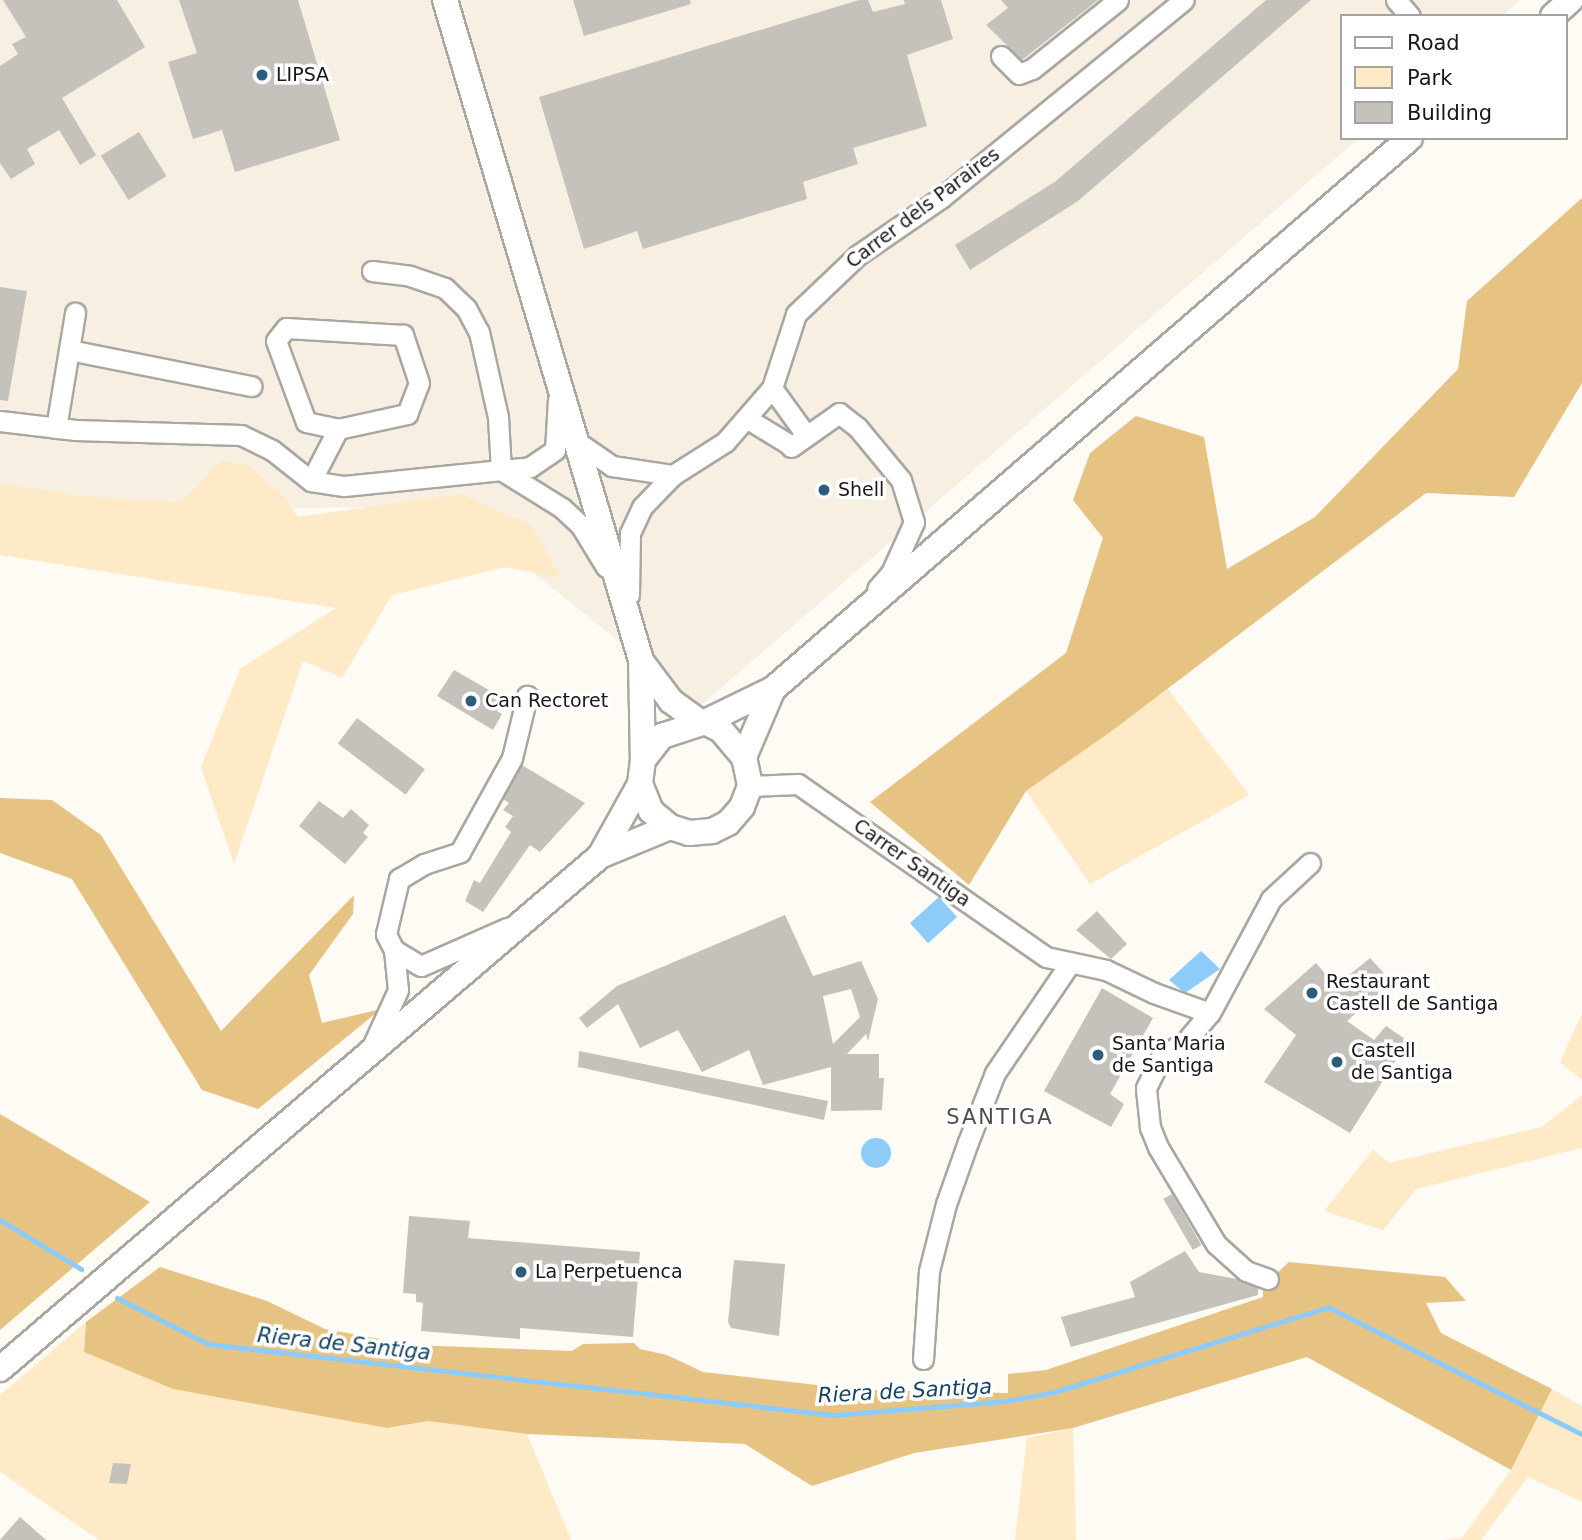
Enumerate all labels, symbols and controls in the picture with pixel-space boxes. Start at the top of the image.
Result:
legend [1340,14,1568,140]
text: Road [1407,31,1460,55]
place label: LIPSA [276,64,329,86]
text: Park [1407,66,1452,90]
marker: LIPSA [254,67,270,83]
text: Building [1407,101,1492,125]
street label: Carrer dels Paraires [842,143,1004,273]
place label: Shell [838,479,884,501]
marker: Shell [816,482,832,498]
place label: Can Rectoret [485,690,608,712]
marker: Can Rectoret [463,693,479,709]
street label: Carrer Santiga [849,814,975,912]
place label: Restaurant Castell de Santiga [1326,971,1499,1015]
marker: Restaurant Castell de Santiga [1304,985,1320,1001]
place label: Santa Maria de Santiga [1112,1033,1226,1077]
place label: Castell de Santiga [1351,1040,1453,1084]
marker: Santa Maria de Santiga [1090,1047,1106,1063]
marker: Castell de Santiga [1329,1054,1345,1070]
district label: SANTIGA [947,1104,1053,1130]
place label: La Perpetuenca [535,1261,683,1283]
marker: La Perpetuenca [513,1264,529,1280]
water label: Riera de Santiga [256,1322,432,1366]
water label: Riera de Santiga [817,1374,993,1408]

